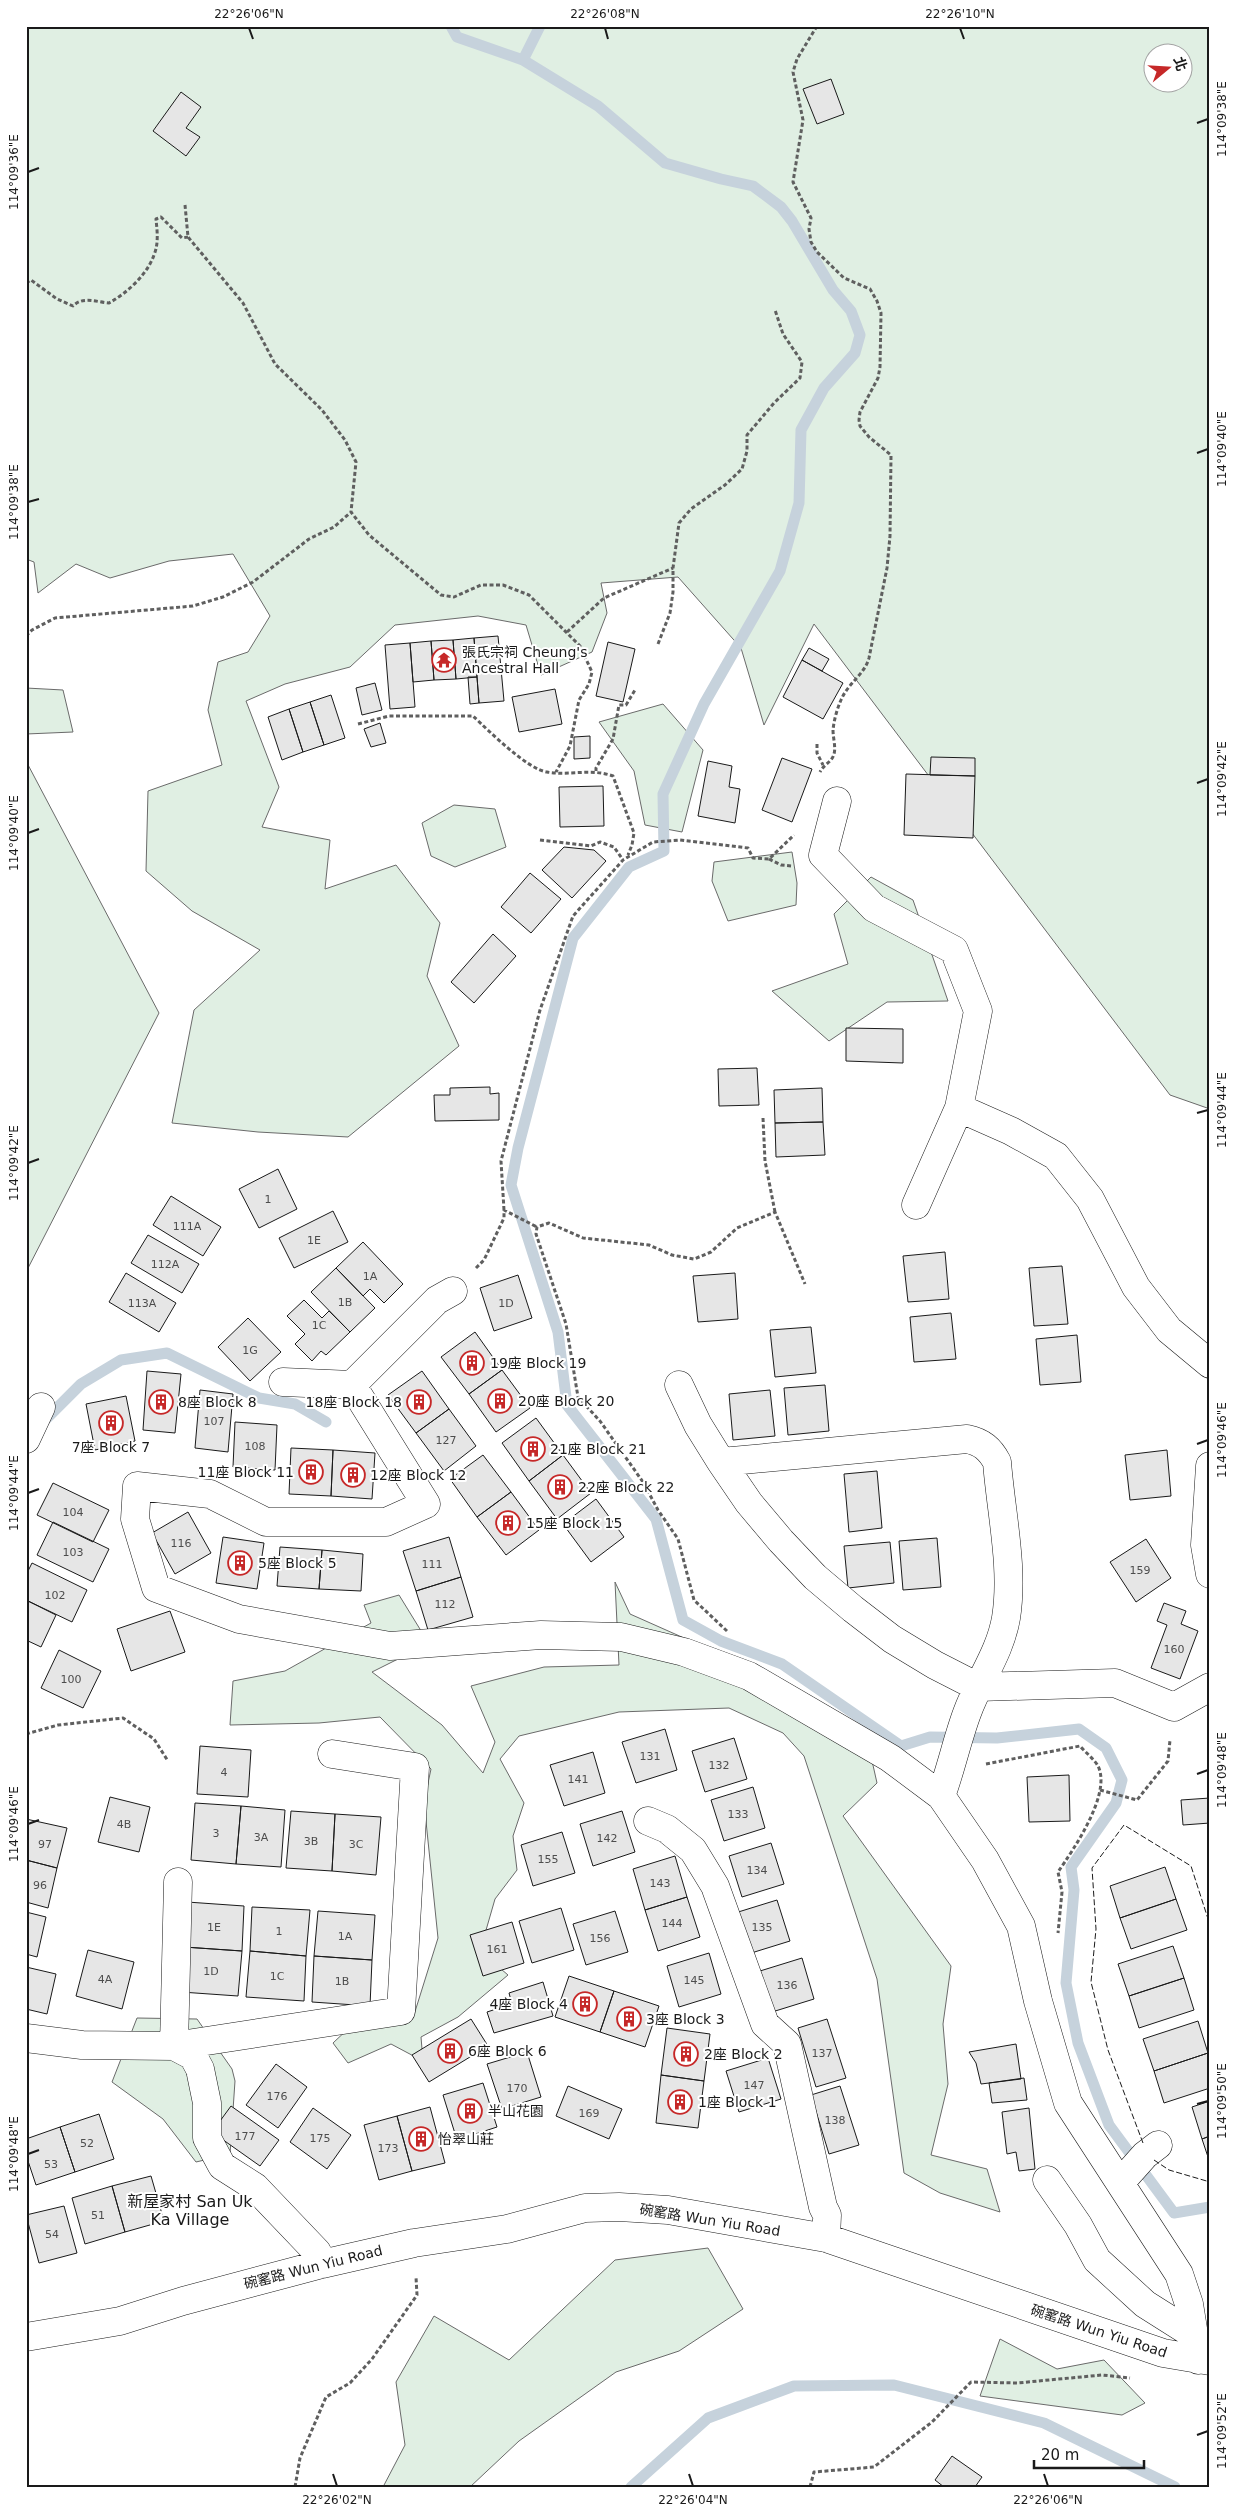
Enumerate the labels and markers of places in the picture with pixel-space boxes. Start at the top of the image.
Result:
place label: 張氏宗祠 Cheung's Ancestral Hall [462,644,588,676]
temple icon: 張氏宗祠 Cheung's Ancestral Hall [431,647,457,673]
building icon: 19座 Block 19 [459,1350,485,1376]
place label: 19座 Block 19 [490,1355,586,1371]
building icon: 20座 Block 20 [487,1388,513,1414]
building icon: 8座 Block 8 [148,1389,174,1415]
building icon: 18座 Block 18 [406,1389,432,1415]
place label: 20座 Block 20 [518,1393,614,1409]
place label: 8座 Block 8 [178,1394,257,1410]
place label: 18座 Block 18 [306,1394,402,1410]
building icon: 7座 Block 7 [98,1410,124,1436]
building icon: 21座 Block 21 [520,1436,546,1462]
place label: 7座 Block 7 [72,1439,150,1455]
place label: 21座 Block 21 [550,1441,646,1457]
building icon: 11座 Block 11 [298,1459,324,1485]
building icon: 12座 Block 12 [340,1462,366,1488]
place label: 11座 Block 11 [198,1464,294,1480]
place label: 12座 Block 12 [370,1467,466,1483]
building icon: 22座 Block 22 [547,1474,573,1500]
place label: 22座 Block 22 [578,1479,674,1495]
building icon: 15座 Block 15 [495,1510,521,1536]
place label: 15座 Block 15 [526,1515,622,1531]
building icon: 5座 Block 5 [227,1550,253,1576]
place label: 5座 Block 5 [258,1555,337,1571]
building icon: 4座 Block 4 [572,1991,598,2017]
place label: 4座 Block 4 [489,1996,568,2012]
building icon: 3座 Block 3 [616,2006,642,2032]
place label: 3座 Block 3 [646,2011,725,2027]
building icon: 6座 Block 6 [437,2038,463,2064]
building icon: 2座 Block 2 [673,2041,699,2067]
place label: 6座 Block 6 [468,2043,547,2059]
place label: 2座 Block 2 [704,2046,783,2062]
building icon: 1座 Block 1 [667,2089,693,2115]
place label: 1座 Block 1 [698,2094,777,2110]
building icon: 半山花園 [457,2098,483,2124]
place label: 半山花園 [488,2103,544,2119]
building icon: 怡翠山莊 [408,2126,434,2152]
place label: 怡翠山莊 [438,2131,494,2147]

